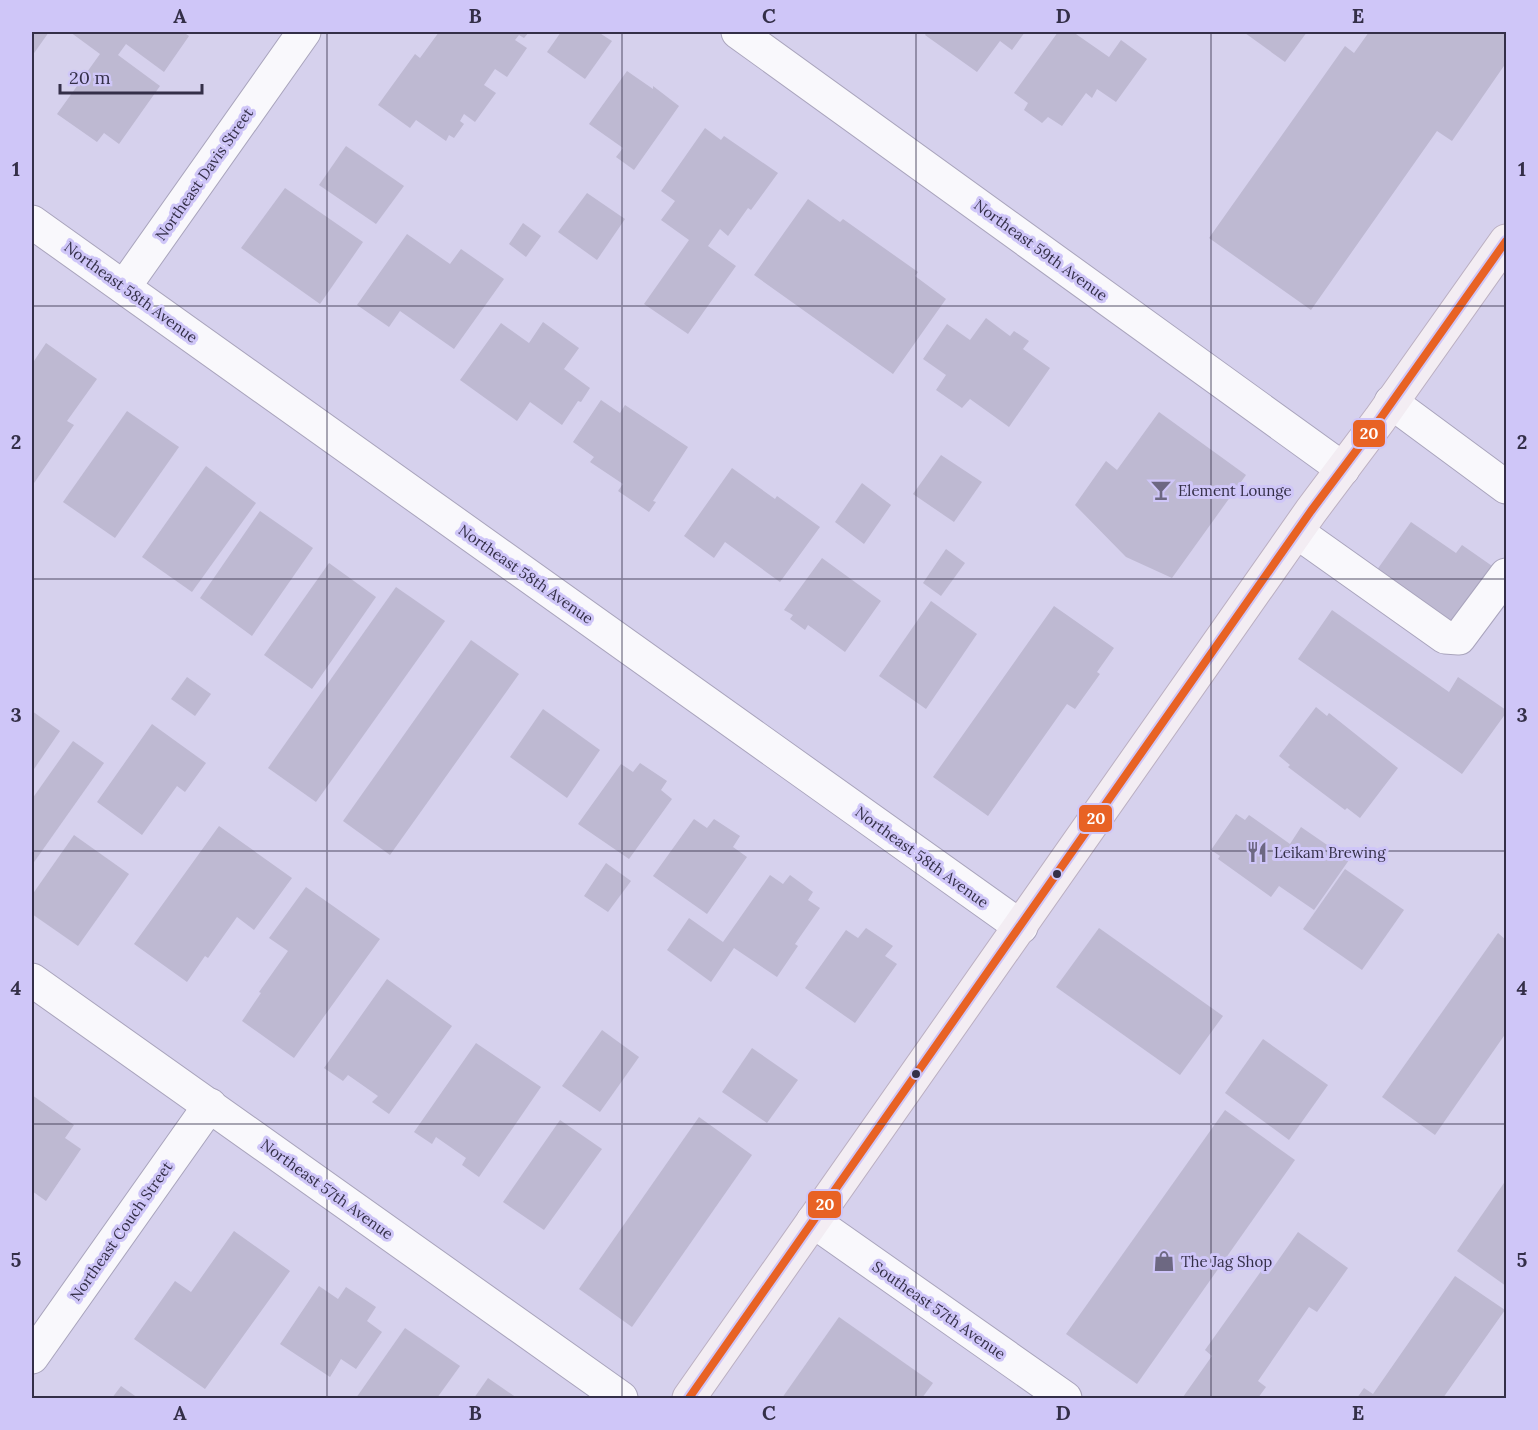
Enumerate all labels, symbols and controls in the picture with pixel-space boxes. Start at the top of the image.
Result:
text: A [173,3,187,28]
text: B [468,3,482,28]
text: C [762,3,776,28]
text: D [1055,3,1071,28]
text: E [1352,3,1364,28]
scale bar [60,57,202,95]
text: 20 m [69,66,111,89]
street label: Northeast Davis Street [151,104,257,244]
text: 1 [12,156,20,181]
text: 1 [1518,156,1526,181]
street label: Northeast 59th Avenue [970,195,1112,305]
street label: Northeast 58th Avenue [61,237,201,347]
line badge: 20 [1352,419,1386,448]
text: 20 [1360,423,1378,443]
text: 2 [11,429,21,454]
text: 2 [1517,429,1527,454]
bar icon: Element Lounge [1149,478,1173,502]
place label: Element Lounge [1178,481,1292,500]
street label: Northeast 58th Avenue [455,520,597,628]
text: 3 [10,702,22,727]
text: 3 [1516,702,1528,727]
street label: Northeast 58th Avenue [852,802,992,912]
line badge: 20 [1078,804,1113,833]
text: 20 [1087,808,1105,828]
restaurant icon: Leikam Brewing [1245,840,1269,864]
place label: Leikam Brewing [1274,843,1386,862]
unlabelled marker [1051,868,1063,880]
text: 4 [11,975,22,1000]
text: 4 [1517,975,1528,1000]
unlabelled marker [910,1068,922,1080]
street label: Northeast 57th Avenue [257,1135,397,1243]
street label: Northeast Couch Street [66,1158,176,1304]
line badge: 20 [807,1190,842,1219]
text: 20 [816,1194,834,1214]
text: 5 [11,1247,22,1272]
text: 5 [1517,1247,1528,1272]
shop icon: The Jag Shop [1152,1249,1176,1273]
place label: The Jag Shop [1181,1252,1272,1271]
street label: Southeast 57th Avenue [869,1257,1009,1363]
text: A [173,1400,187,1425]
text: B [468,1400,482,1425]
text: C [762,1400,776,1425]
text: D [1055,1400,1071,1425]
text: E [1352,1400,1364,1425]

